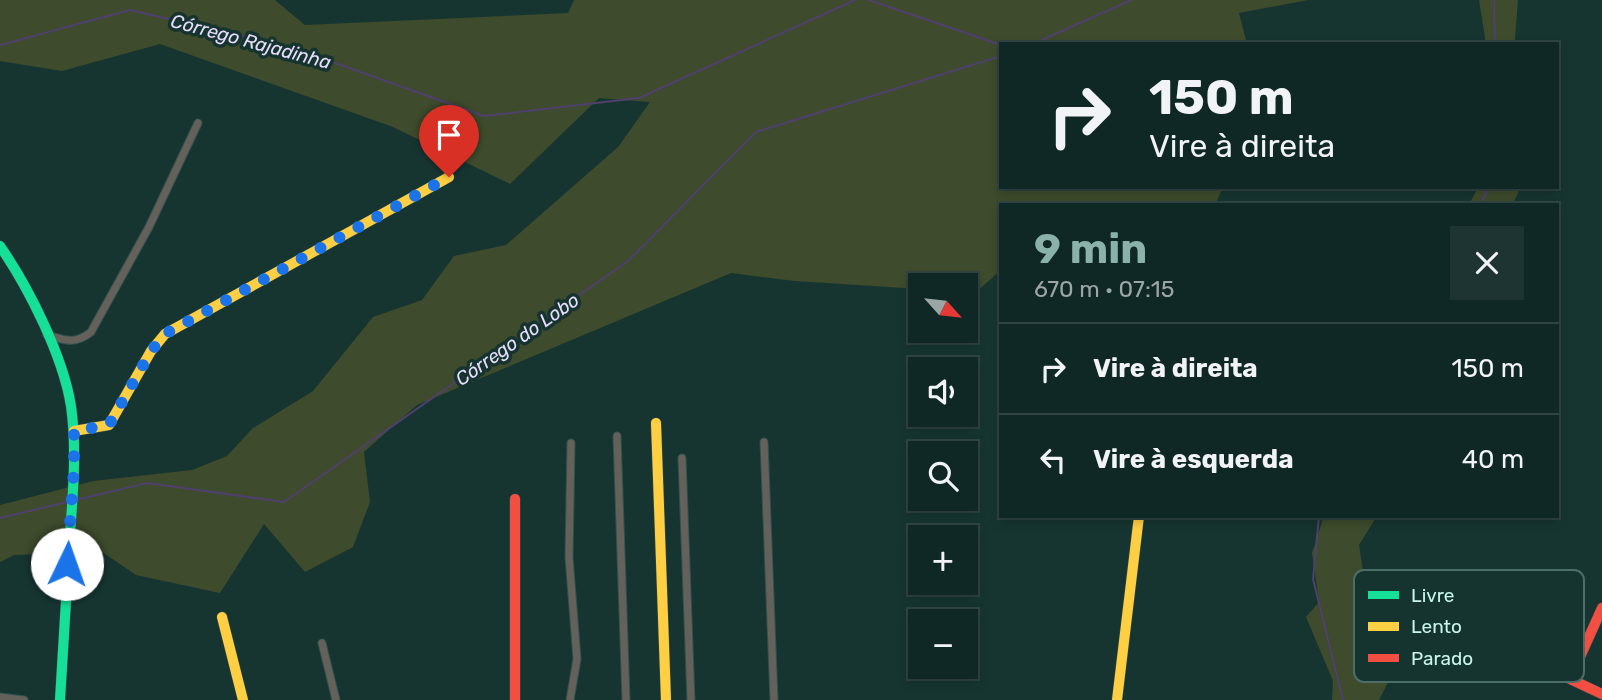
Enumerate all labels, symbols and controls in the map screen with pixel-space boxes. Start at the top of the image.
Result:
water label: Córrego Rajadinha [168,9,334,74]
text: 150 m [1149,68,1294,126]
icon: right [1034,70,1125,161]
pin [419,105,479,177]
icon: arrive [430,116,468,154]
text: Vire à direita [1149,127,1335,165]
text: 9 min [1034,224,1147,274]
button: close [1450,226,1524,300]
north arrow [908,273,978,343]
map controls [908,273,978,679]
text: 670 m · 07:15 [1034,275,1174,303]
water label: Córrego do Lobo [451,288,584,391]
icon: right [1034,350,1072,388]
text: Vire à direita [1093,353,1258,384]
text: 150 m [1451,353,1524,384]
button: sound [908,357,978,427]
button: search [908,441,978,511]
icon: left [1034,441,1072,479]
text: Vire à esquerda [1093,444,1294,475]
text: 40 m [1462,444,1524,475]
button: + [908,525,978,595]
position arrow [30,527,104,601]
legend [1354,570,1584,682]
text: Livre [1411,584,1455,607]
button: − [908,609,978,679]
text: Lento [1411,615,1462,638]
text: Parado [1411,647,1473,670]

